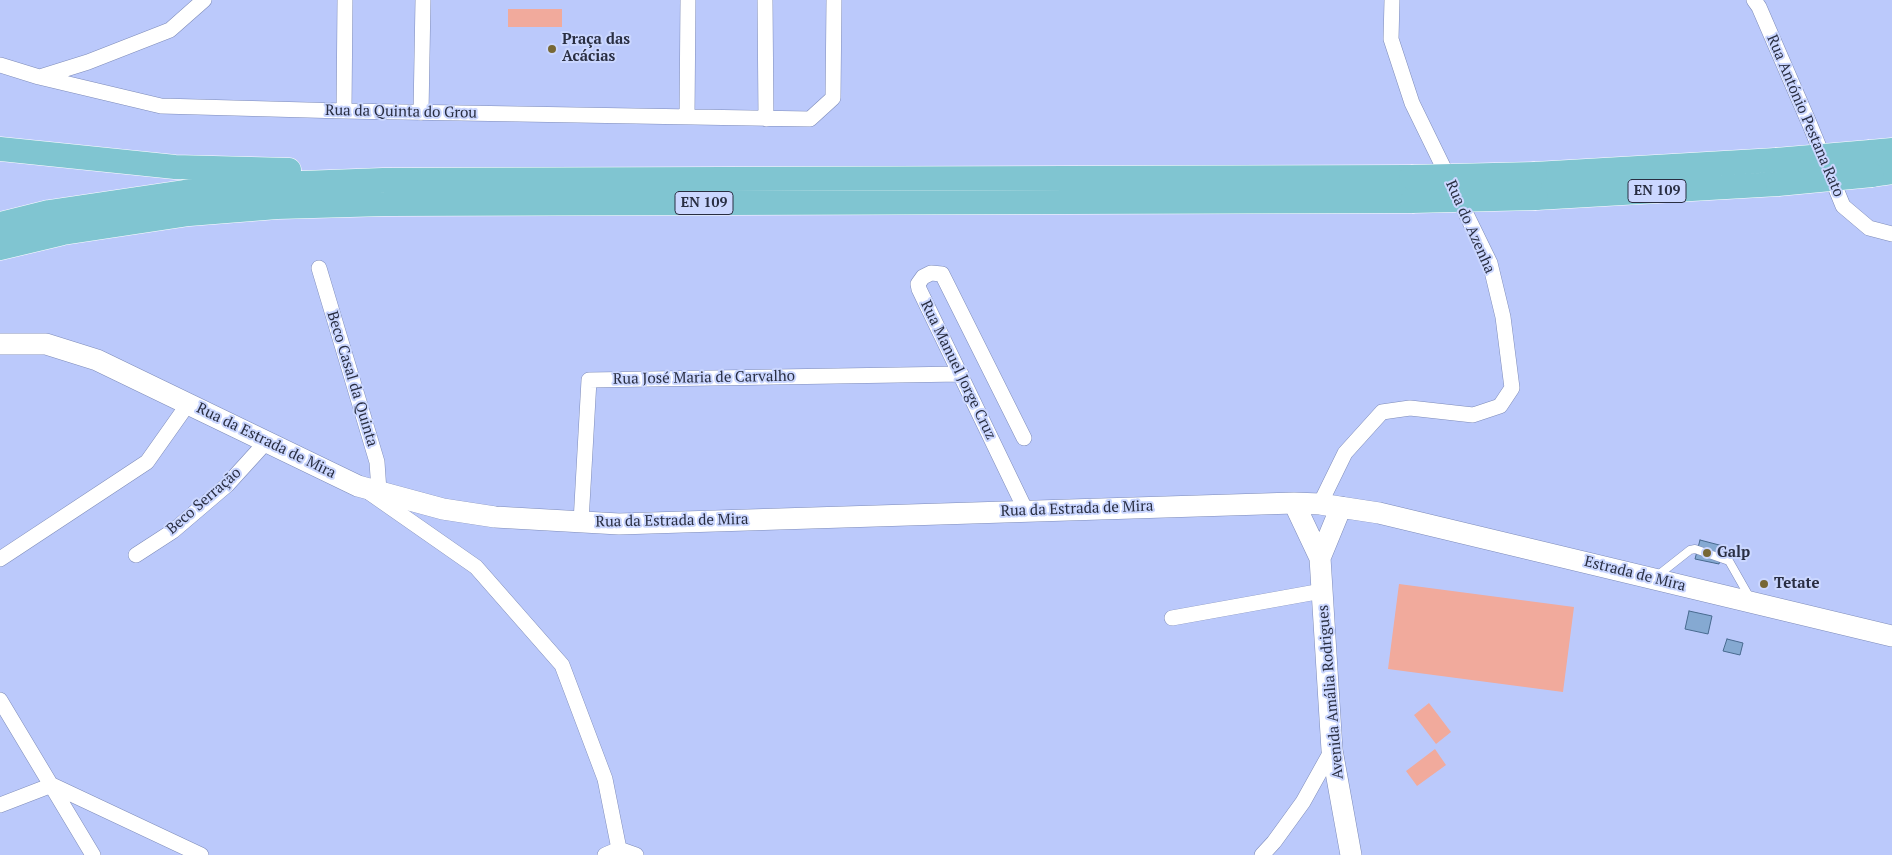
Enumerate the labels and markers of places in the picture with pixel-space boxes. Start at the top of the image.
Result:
place label: Praça das Acácias [562,31,630,66]
marker: Praça das Acácias [546,43,558,55]
place label: Galp [1717,544,1750,562]
marker: Galp [1701,547,1713,559]
place label: Tetate [1774,575,1820,593]
marker: Tetate [1758,578,1770,590]

